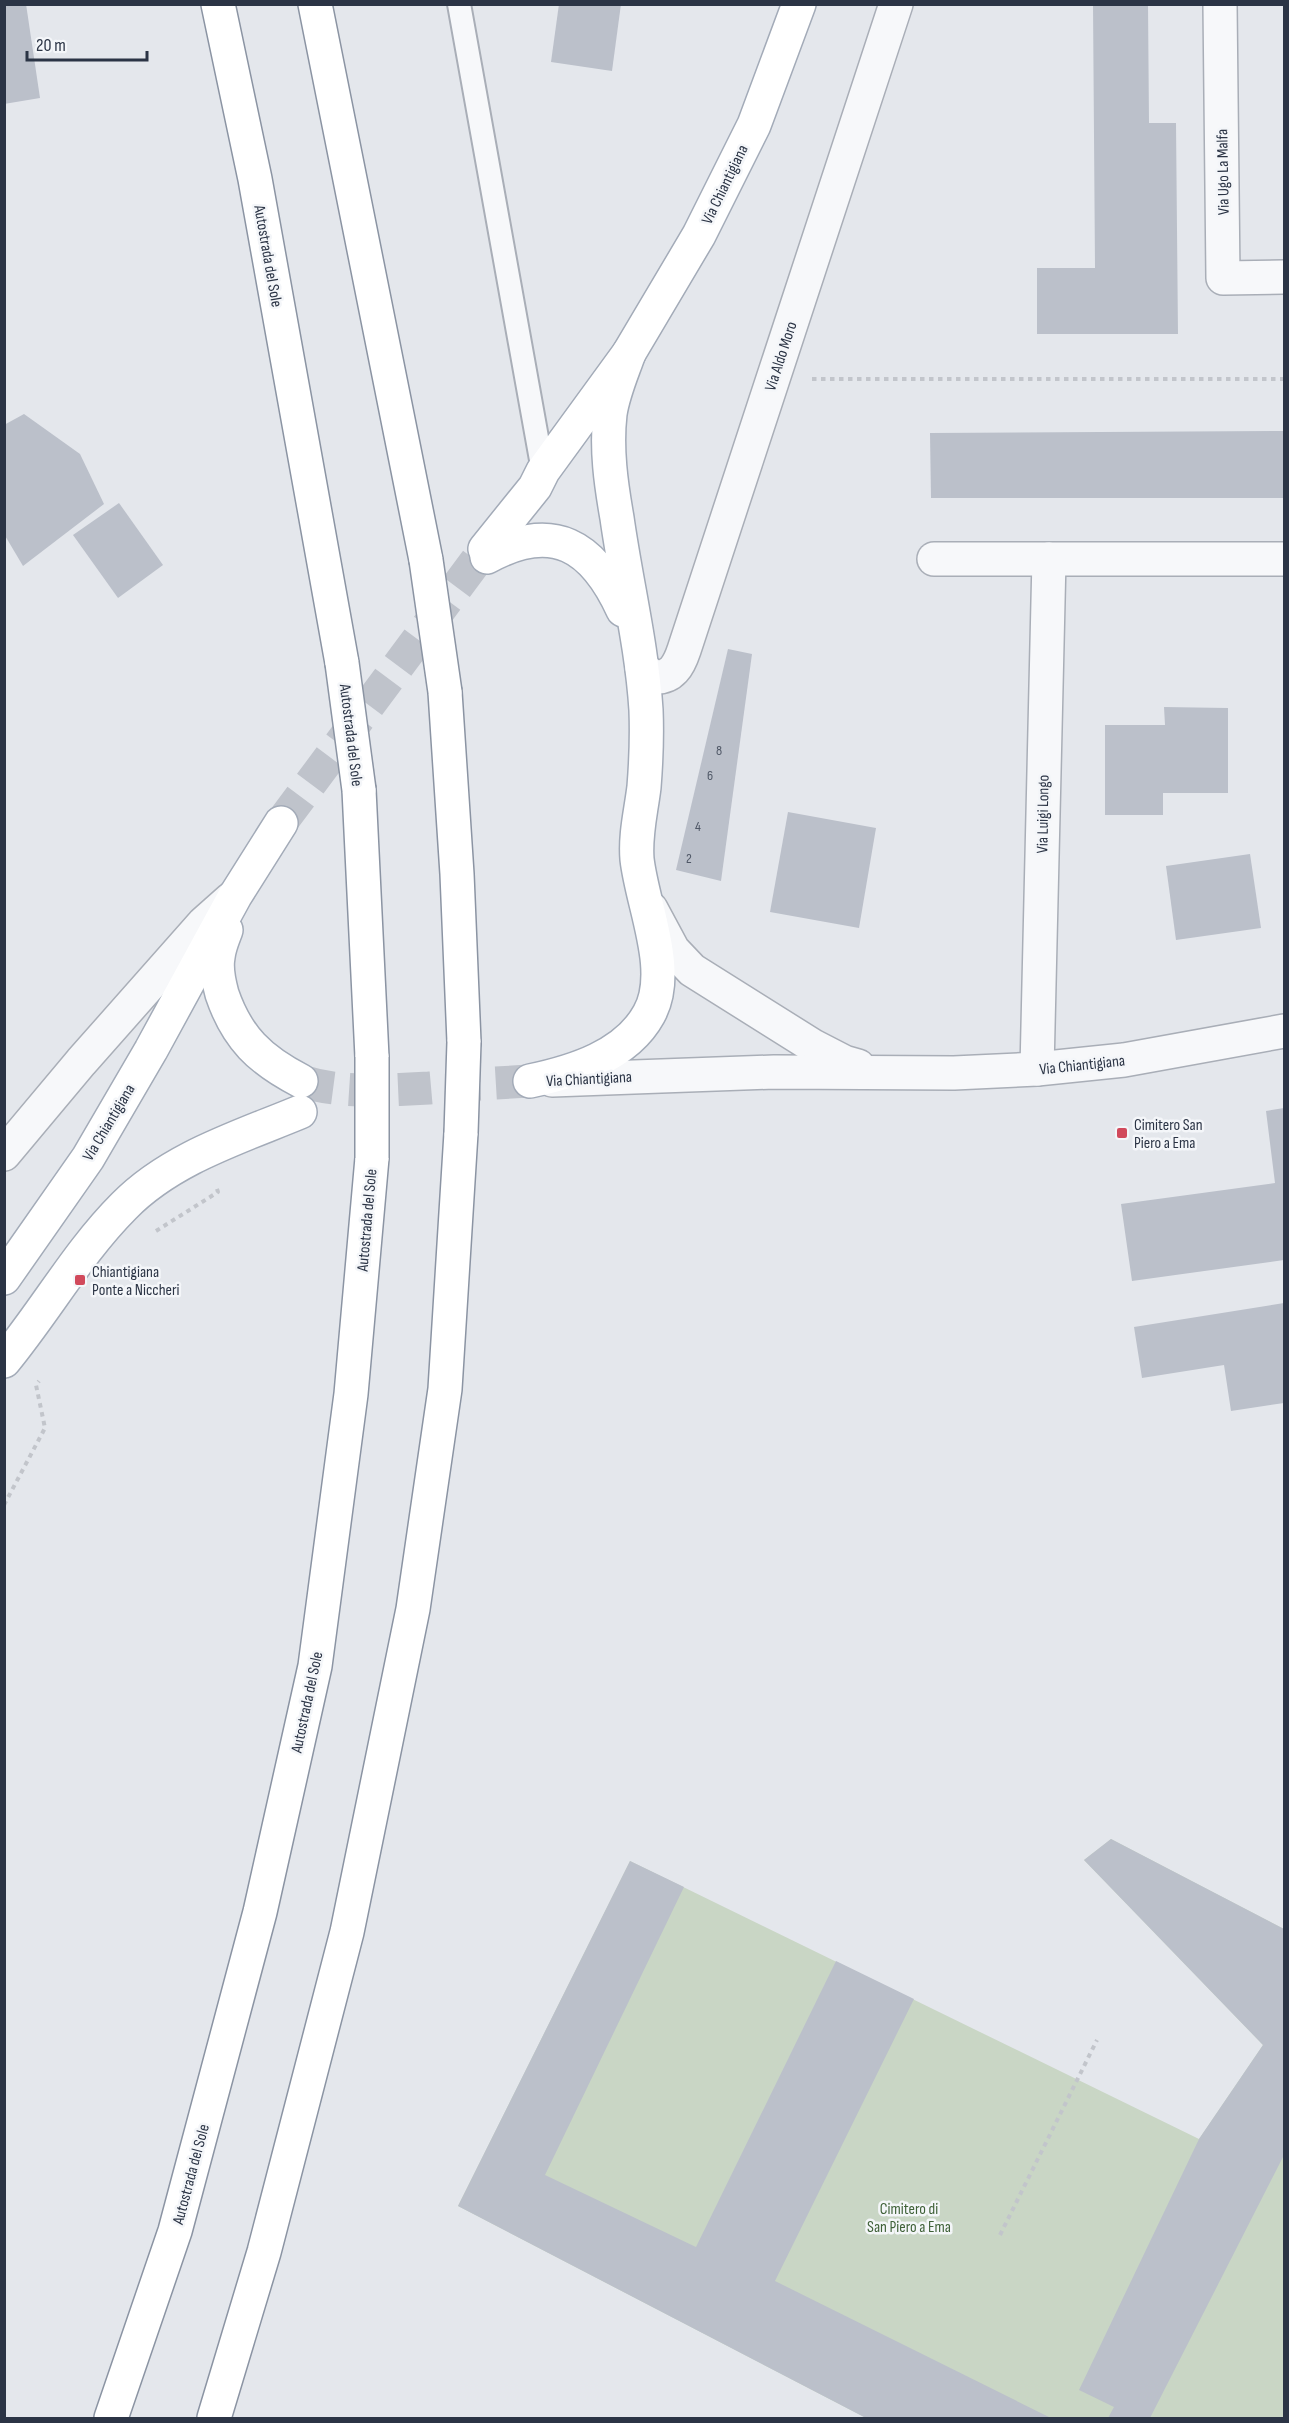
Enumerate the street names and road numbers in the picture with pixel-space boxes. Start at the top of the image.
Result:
street label: Via Ugo La Malfa [1213,129,1234,215]
street label: Via Chiantigiana [698,142,753,227]
street label: Autostrada del Sole [249,203,286,309]
street label: Via Aldo Moro [761,319,802,394]
street label: Autostrada del Sole [335,682,366,787]
street label: Via Luigi Longo [1033,775,1054,853]
street label: Via Chiantigiana [1038,1052,1126,1079]
street label: Via Chiantigiana [546,1068,633,1091]
street label: Via Chiantigiana [79,1081,140,1165]
street label: Autostrada del Sole [353,1168,381,1273]
street label: Autostrada del Sole [287,1650,327,1756]
street label: Autostrada del Sole [169,2122,214,2228]

